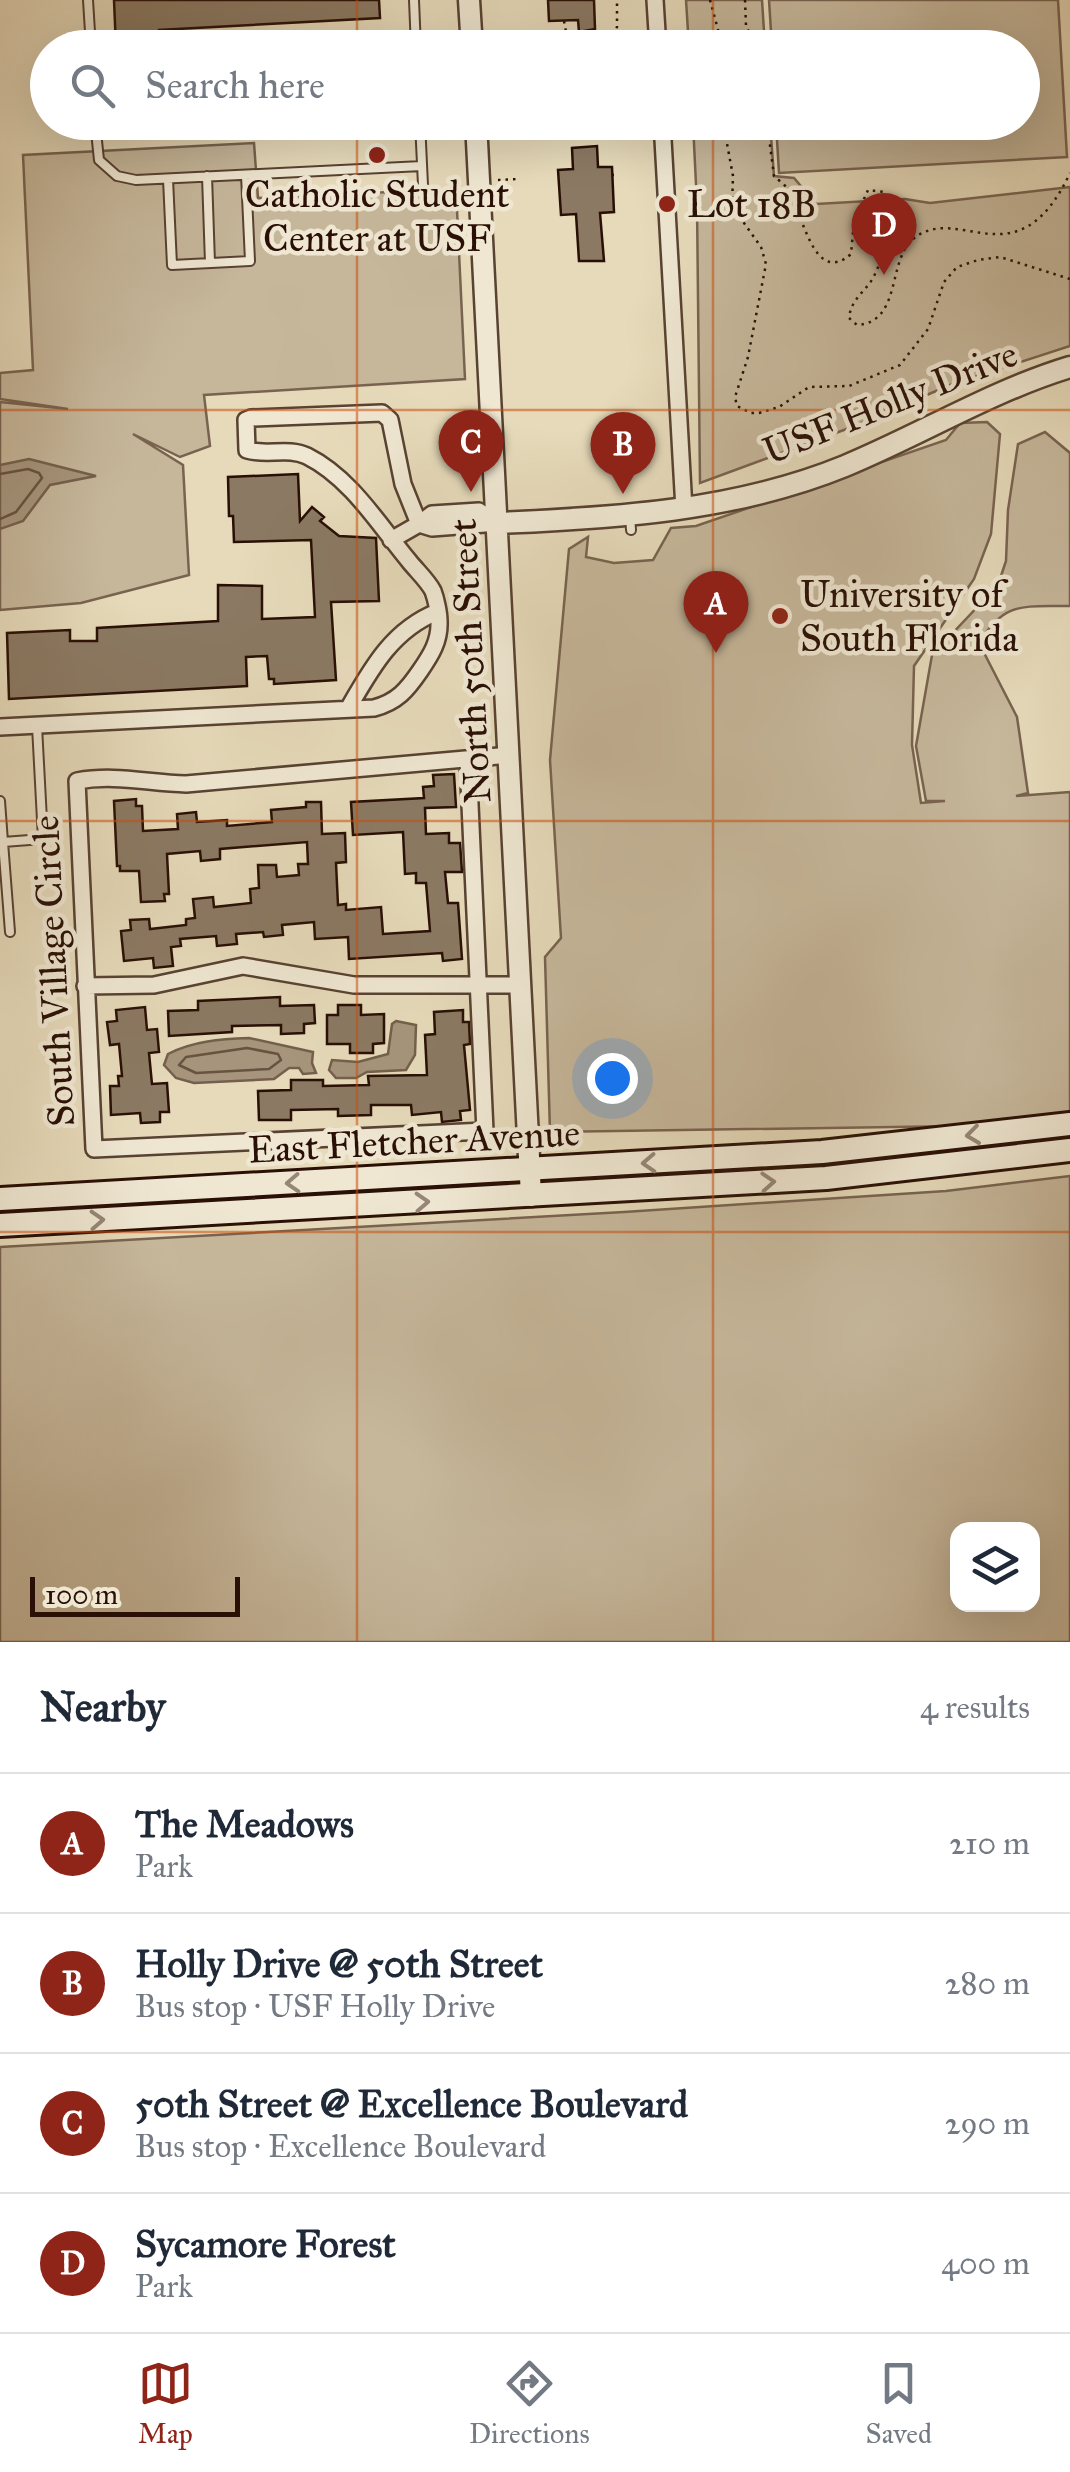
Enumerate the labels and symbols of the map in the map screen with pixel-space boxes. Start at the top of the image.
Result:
marker: Catholic Student Center at USF [366,144,388,166]
place label: Catholic Student Center at USF [245,171,509,261]
place label: Lot 18B [687,181,817,227]
pin: D [852,192,916,275]
marker: Lot 18B [656,193,678,215]
street label: USF Holly Drive [756,330,1024,474]
pin: C [438,410,504,492]
pin: B [590,412,656,494]
street label: North 50th Street [440,518,500,804]
pin: A [684,570,748,653]
place label: University of South Florida [800,571,1019,661]
marker: University of South Florida [769,605,791,627]
street label: South Village Circle [22,814,84,1128]
your location [587,1053,638,1104]
street label: East Fletcher Avenue [247,1109,581,1173]
one-way arrow [965,1124,981,1145]
one-way arrow [641,1152,657,1173]
one-way arrow [761,1171,777,1193]
one-way arrow [284,1172,300,1193]
one-way arrow [414,1192,430,1213]
one-way arrow [90,1210,106,1231]
scale bar [30,1572,240,1616]

